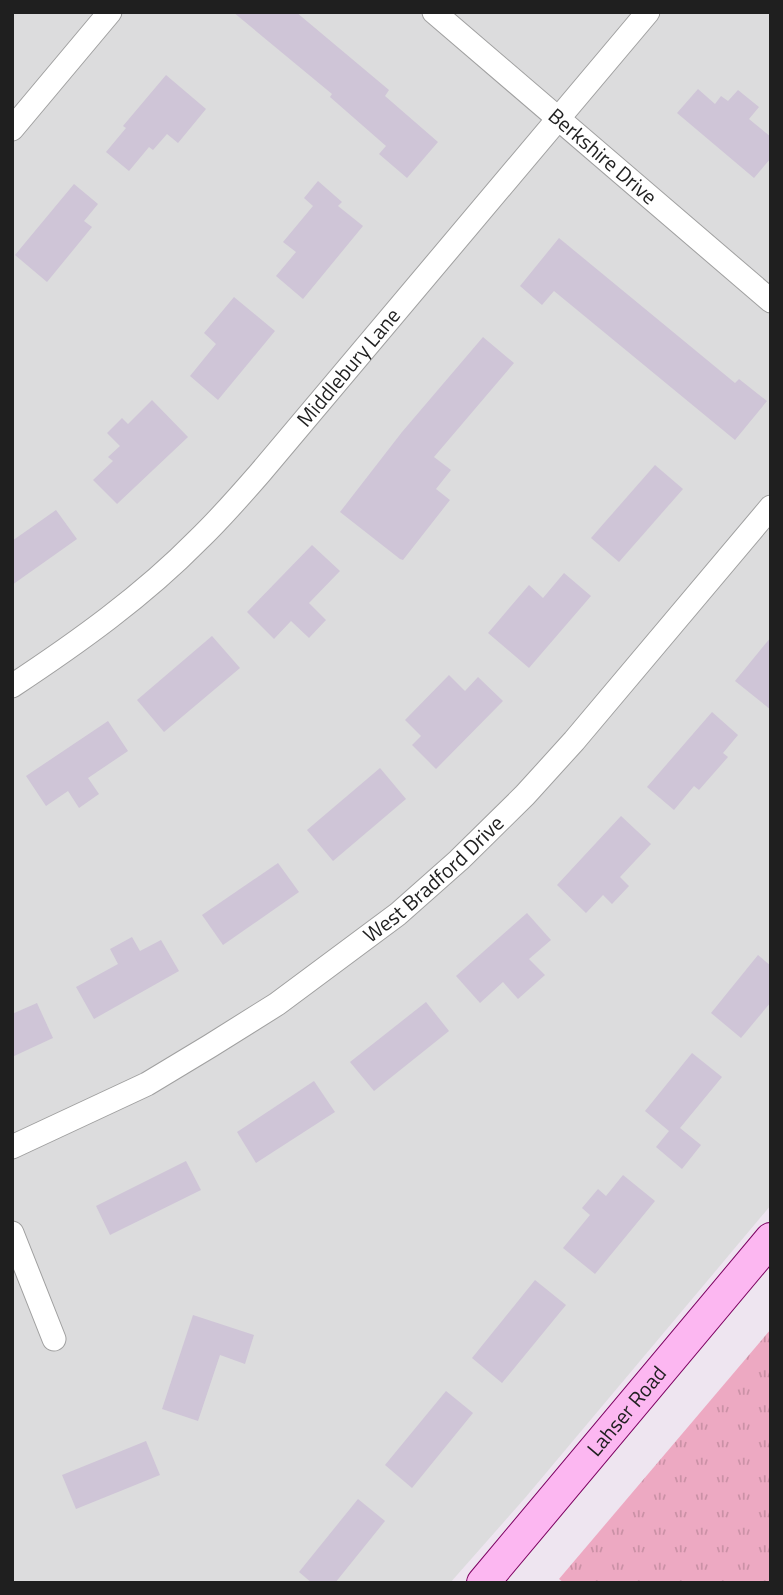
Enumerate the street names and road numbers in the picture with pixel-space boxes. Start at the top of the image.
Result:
street label: Berkshire Drive [542,100,665,212]
street label: Middlebury Lane [289,301,407,433]
street label: West Bradford Drive [356,807,511,950]
street label: Lahser Road [579,1358,673,1463]

